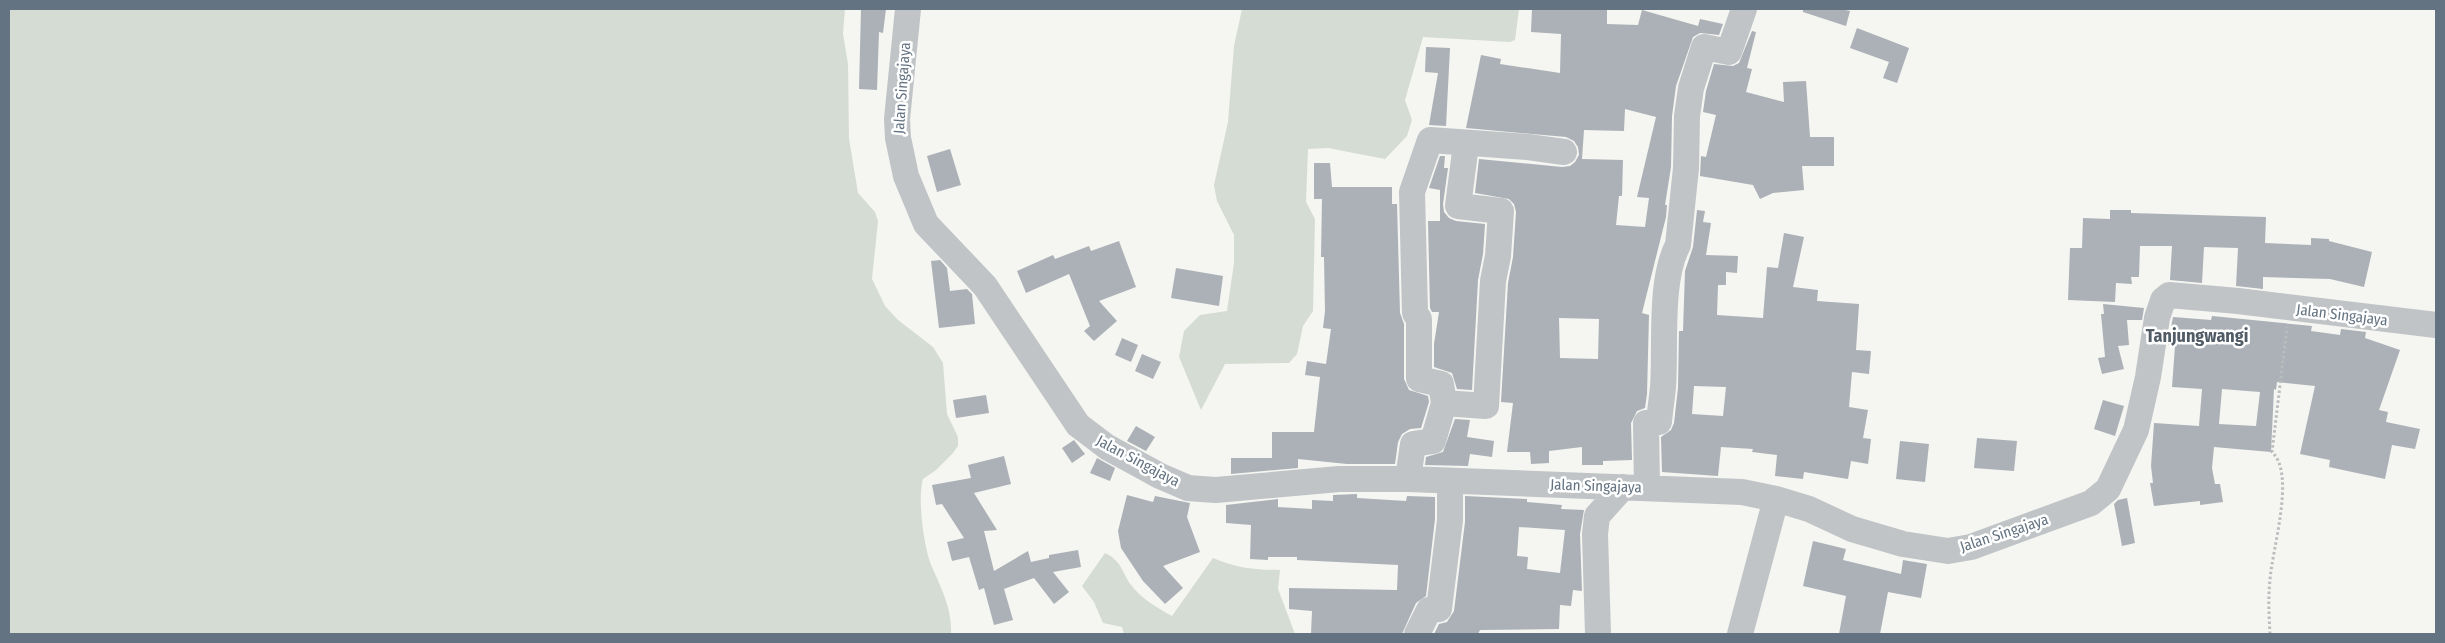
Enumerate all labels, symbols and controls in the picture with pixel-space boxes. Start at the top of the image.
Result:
street label: Jalan Singajaya [890,42,914,134]
street label: Jalan Singajaya [2295,300,2389,330]
district label: Tanjungwangi [2146,325,2248,347]
street label: Jalan Singajaya [1093,432,1183,490]
street label: Jalan Singajaya [1550,475,1642,497]
street label: Jalan Singajaya [1958,510,2050,556]

